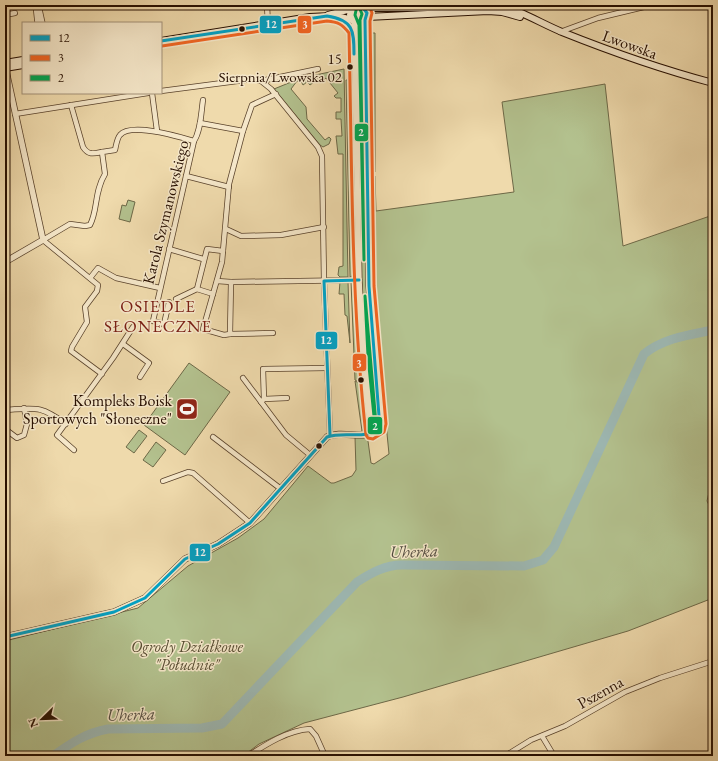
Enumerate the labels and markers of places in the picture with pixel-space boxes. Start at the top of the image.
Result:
unlabelled marker [237,24,247,34]
place label: 15 Sierpnia/Lwowska 02 [218,49,343,86]
marker: 15 Sierpnia/Lwowska 02 [345,62,355,72]
unlabelled marker [356,375,366,385]
place label: Kompleks Boisk Sportowych "Słoneczne" [23,390,172,429]
sports icon: Kompleks Boisk Sportowych "Słoneczne" [174,396,200,422]
unlabelled marker [314,441,324,451]

